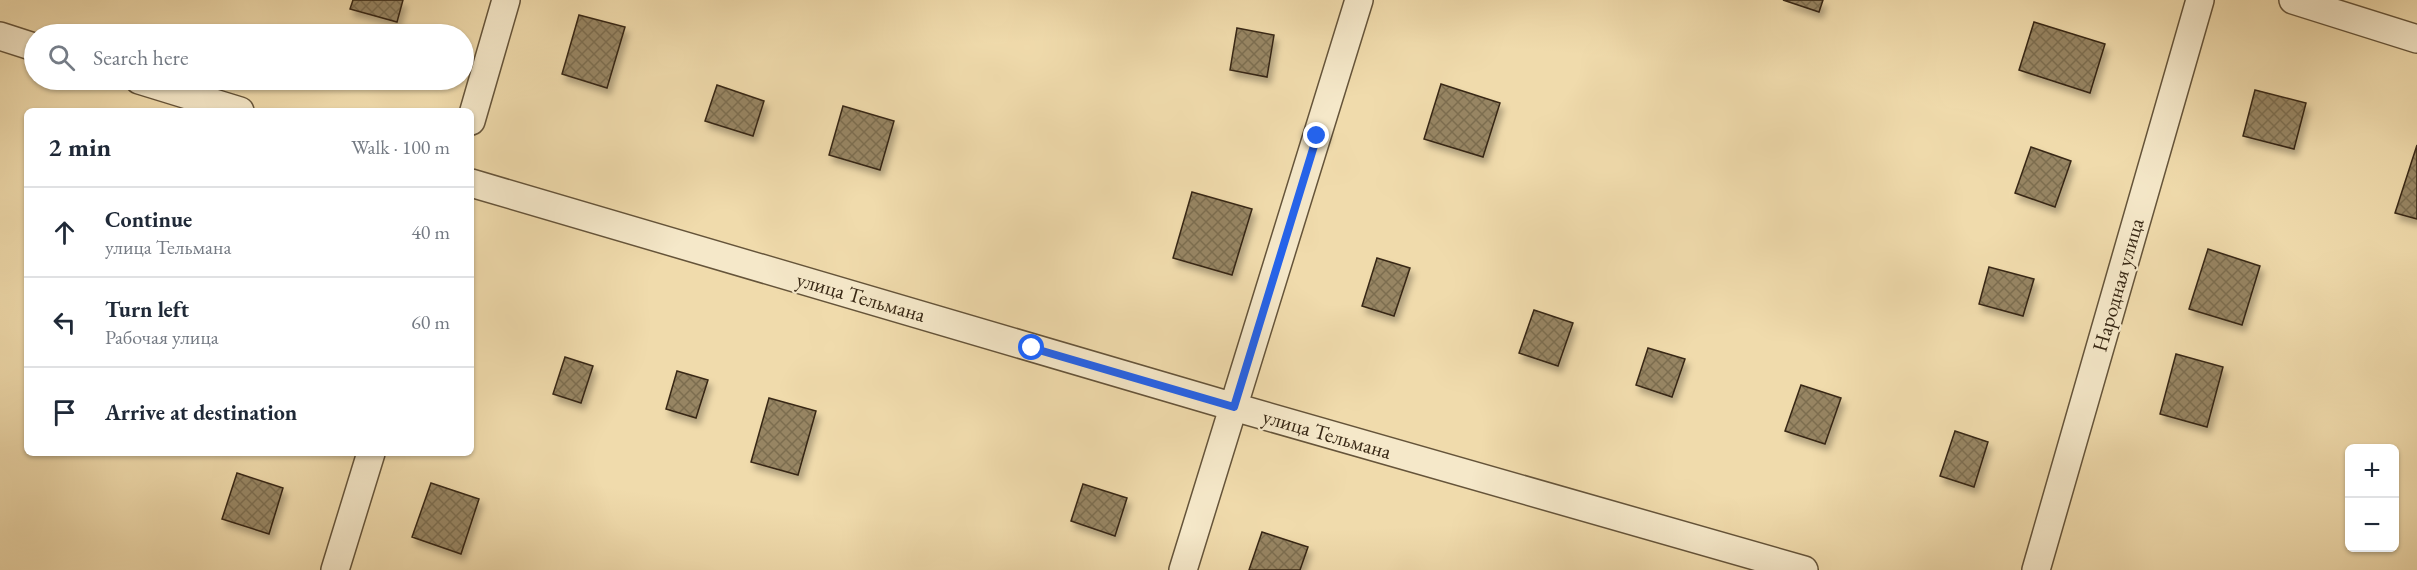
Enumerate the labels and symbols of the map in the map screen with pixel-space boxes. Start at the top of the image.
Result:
route end [1303,122,1329,148]
street label: Народная улица [2086,214,2150,355]
street label: улица Тельмана [794,265,929,328]
route start [1018,334,1044,360]
street label: улица Тельмана [1260,402,1395,465]

